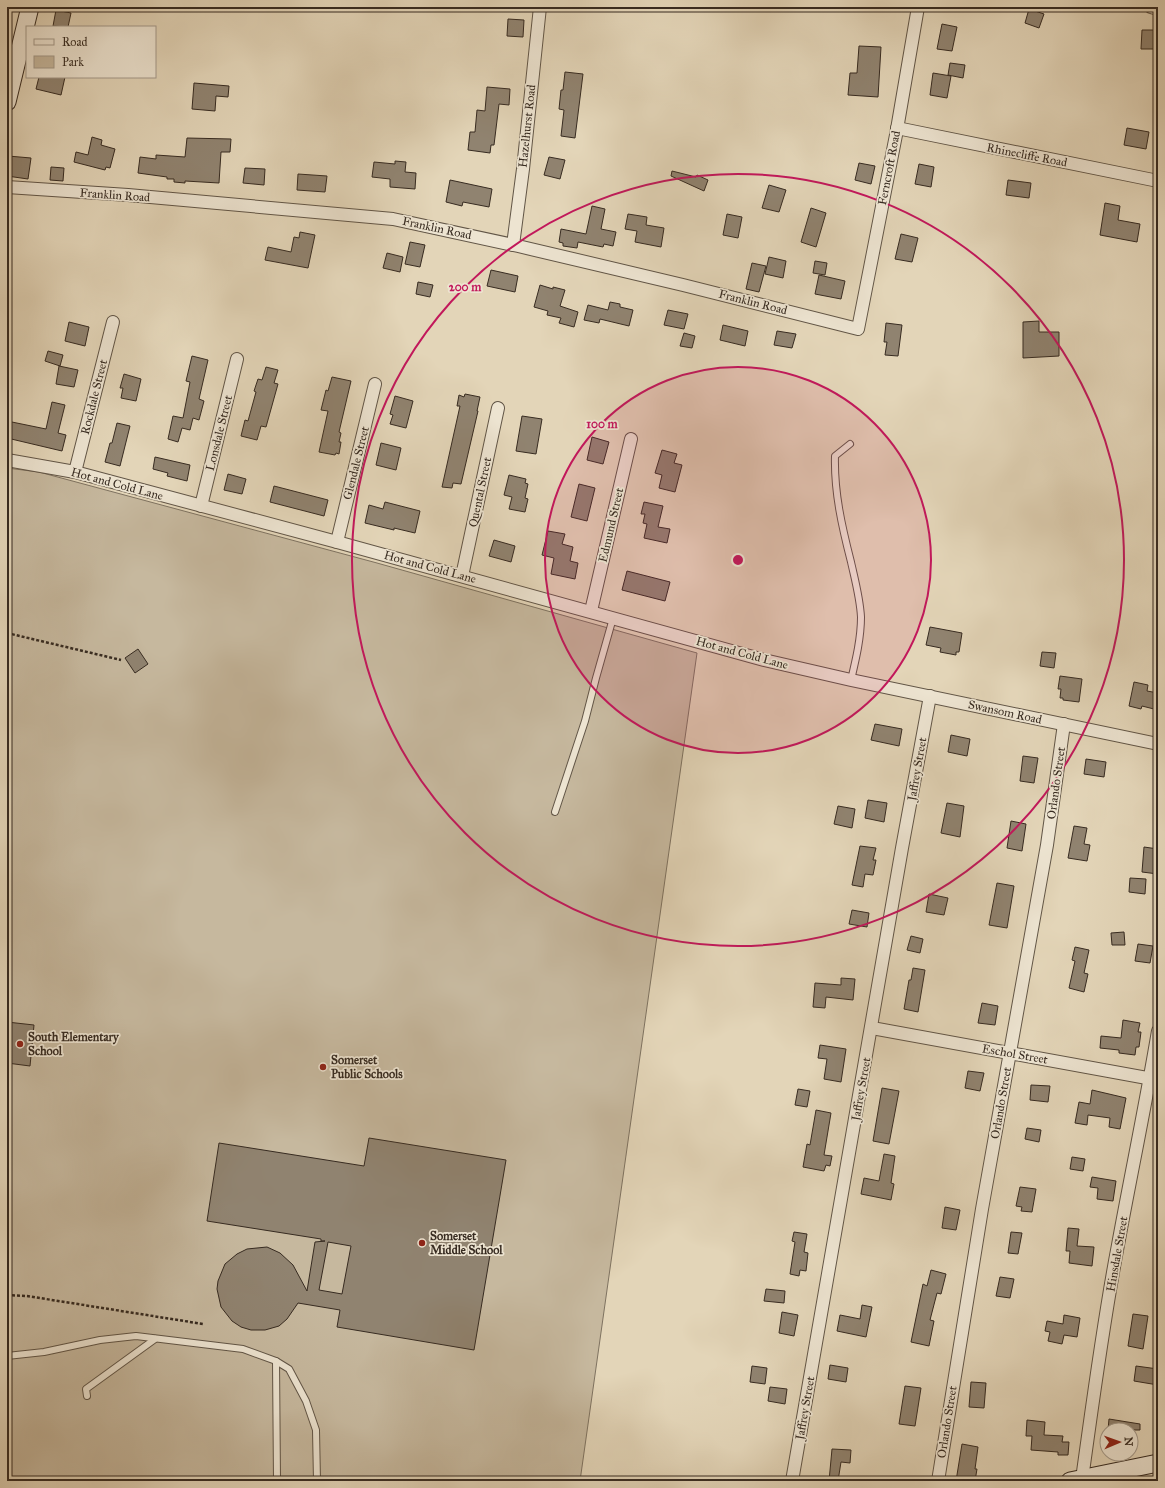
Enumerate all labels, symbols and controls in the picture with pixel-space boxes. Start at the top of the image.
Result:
legend [26,26,156,78]
text: Road [62,35,88,49]
text: Park [62,55,84,69]
street label: Hazelhurst Road [516,84,538,168]
street label: Ferncroft Road [875,130,903,206]
street label: Rhinecliffe Road [985,140,1069,170]
street label: Franklin Road [79,186,151,204]
street label: Franklin Road [401,214,473,242]
text: 200 m [449,280,482,294]
street label: Franklin Road [717,287,789,317]
street label: Rockdale Street [78,357,110,436]
street label: Lonsdale Street [203,393,235,472]
text: 100 m [586,417,619,431]
street label: Glendale Street [340,424,372,501]
street label: Quental Street [466,455,494,528]
street label: Hot and Cold Lane [69,465,165,503]
street label: Edmund Street [596,486,627,564]
street label: Hot and Cold Lane [382,548,478,586]
centre of rings [731,553,745,567]
street label: Hot and Cold Lane [694,634,790,672]
street label: Swansom Road [967,697,1043,727]
street label: Jaffrey Street [904,735,931,804]
street label: Orlando Street [1044,745,1068,820]
place label: South Elementary School [28,1030,120,1058]
marker: South Elementary School [15,1039,25,1049]
street label: Eschol Street [981,1041,1050,1067]
place label: Somerset Public Schools [331,1053,403,1081]
street label: Jaffrey Street [848,1055,875,1124]
marker: Somerset Public Schools [318,1062,328,1072]
street label: Orlando Street [988,1065,1014,1140]
street label: Hinsdale Street [1103,1215,1131,1293]
place label: Somerset Middle School [430,1229,503,1257]
marker: Somerset Middle School [417,1238,427,1248]
street label: Jaffrey Street [792,1374,819,1443]
street label: Orlando Street [934,1384,960,1459]
north arrow [1099,1422,1139,1462]
text: N [1122,1437,1135,1447]

